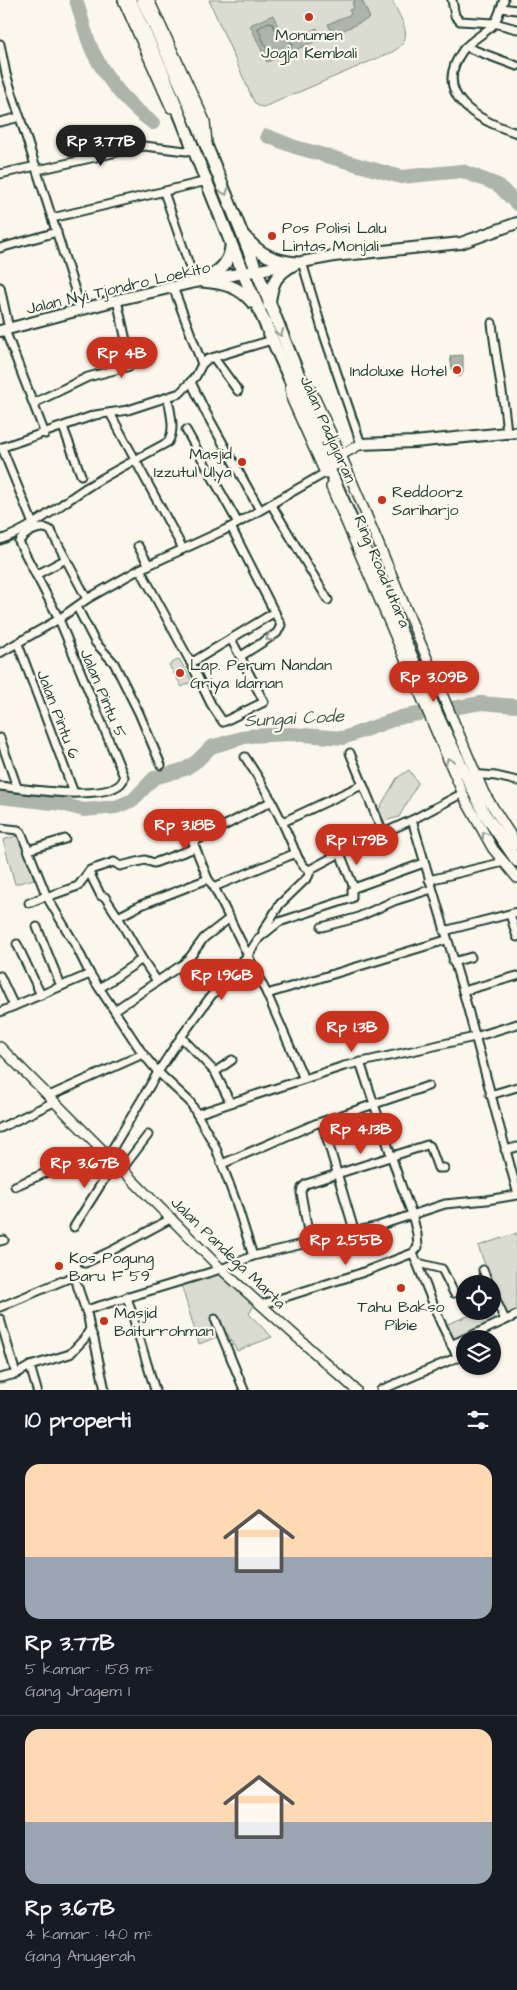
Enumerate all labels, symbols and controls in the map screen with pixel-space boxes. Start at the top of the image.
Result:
marker: Monumen Jogja Kembali [303,11,315,23]
place label: Monumen Jogja Kembali [261,24,358,65]
pin: Rp 3.77B [49,124,153,167]
text: Rp 3.77B [67,130,135,152]
one-way arrow [218,187,229,196]
place label: Pos Polisi Lalu Lintas Monjali [282,217,387,257]
marker: Pos Polisi Lalu Lintas Monjali [266,230,278,242]
street label: Jalan Nyi Tjondro Loekito [24,256,213,321]
one-way arrow [274,328,284,336]
pin: Rp 4B [87,336,157,379]
text: Rp 4B [98,342,146,364]
place label: Indoluxe Hotel [350,360,447,382]
marker: Indoluxe Hotel [451,364,463,376]
street label: Jalan Padjajaran [295,372,362,486]
place label: Masjid Izzutul Ulya [154,443,232,484]
marker: Masjid Izzutul Ulya [236,456,248,468]
place label: Reddoorz Sariharjo [392,481,463,521]
marker: Reddoorz Sariharjo [376,494,388,506]
street label: Ring Road Utara [348,512,416,631]
one-way arrow [265,631,274,641]
street label: Jalan Pintu 5 [74,646,132,742]
place label: Lap. Perum Nandan Griya Idaman [190,654,332,695]
pin: Rp 3.09B [382,660,486,703]
text: Rp 3.09B [400,666,468,688]
street label: Jalan Pintu 6 [31,667,85,762]
marker: Lap. Perum Nandan Griya Idaman [174,667,186,679]
water label: Sungai Code [243,703,346,735]
one-way arrow [444,757,455,766]
pin: Rp 3.18B [133,808,237,851]
text: Rp 3.18B [155,814,215,836]
pin: Rp 1.79B [305,824,409,866]
text: Rp 1.79B [326,829,388,851]
one-way arrow [481,831,491,840]
pin: Rp 1.96B [170,958,274,1001]
text: Rp 1.96B [191,964,253,986]
pin: Rp 1.3B [306,1010,398,1053]
text: Rp 1.3B [327,1016,377,1038]
pin: Rp 4.13B [309,1112,413,1155]
text: Rp 4.13B [330,1118,392,1140]
pin: Rp 3.67B [33,1146,137,1189]
text: Rp 3.67B [51,1152,119,1174]
street label: Jalan Pandega Marta [165,1192,291,1314]
pin: Rp 2.55B [294,1224,398,1266]
text: Rp 2.55B [310,1229,382,1251]
place label: Kos Pogung Baru F 59 [69,1247,154,1287]
marker: Kos Pogung Baru F 59 [53,1260,65,1272]
map controls [456,1275,501,1375]
button: locate [456,1275,501,1320]
marker: Tahu Bakso Pibie [395,1282,407,1294]
place label: Tahu Bakso Pibie [358,1296,444,1336]
place label: Masjid Baiturrohman [114,1302,214,1342]
marker: Masjid Baiturrohman [98,1315,110,1327]
button: layers [456,1330,501,1375]
text: 10 properti [25,1406,131,1435]
icon: filters [464,1406,492,1434]
icon: home [214,1496,304,1586]
text: Rp 3.77B [25,1629,114,1658]
text: 5 kamar · 158 m² [25,1658,154,1680]
text: Gang Jragem I [25,1680,131,1702]
icon: home [214,1762,304,1852]
text: Rp 3.67B [25,1894,115,1923]
text: 4 kamar · 140 m² [25,1923,153,1945]
text: Gang Anugerah [25,1945,135,1967]

